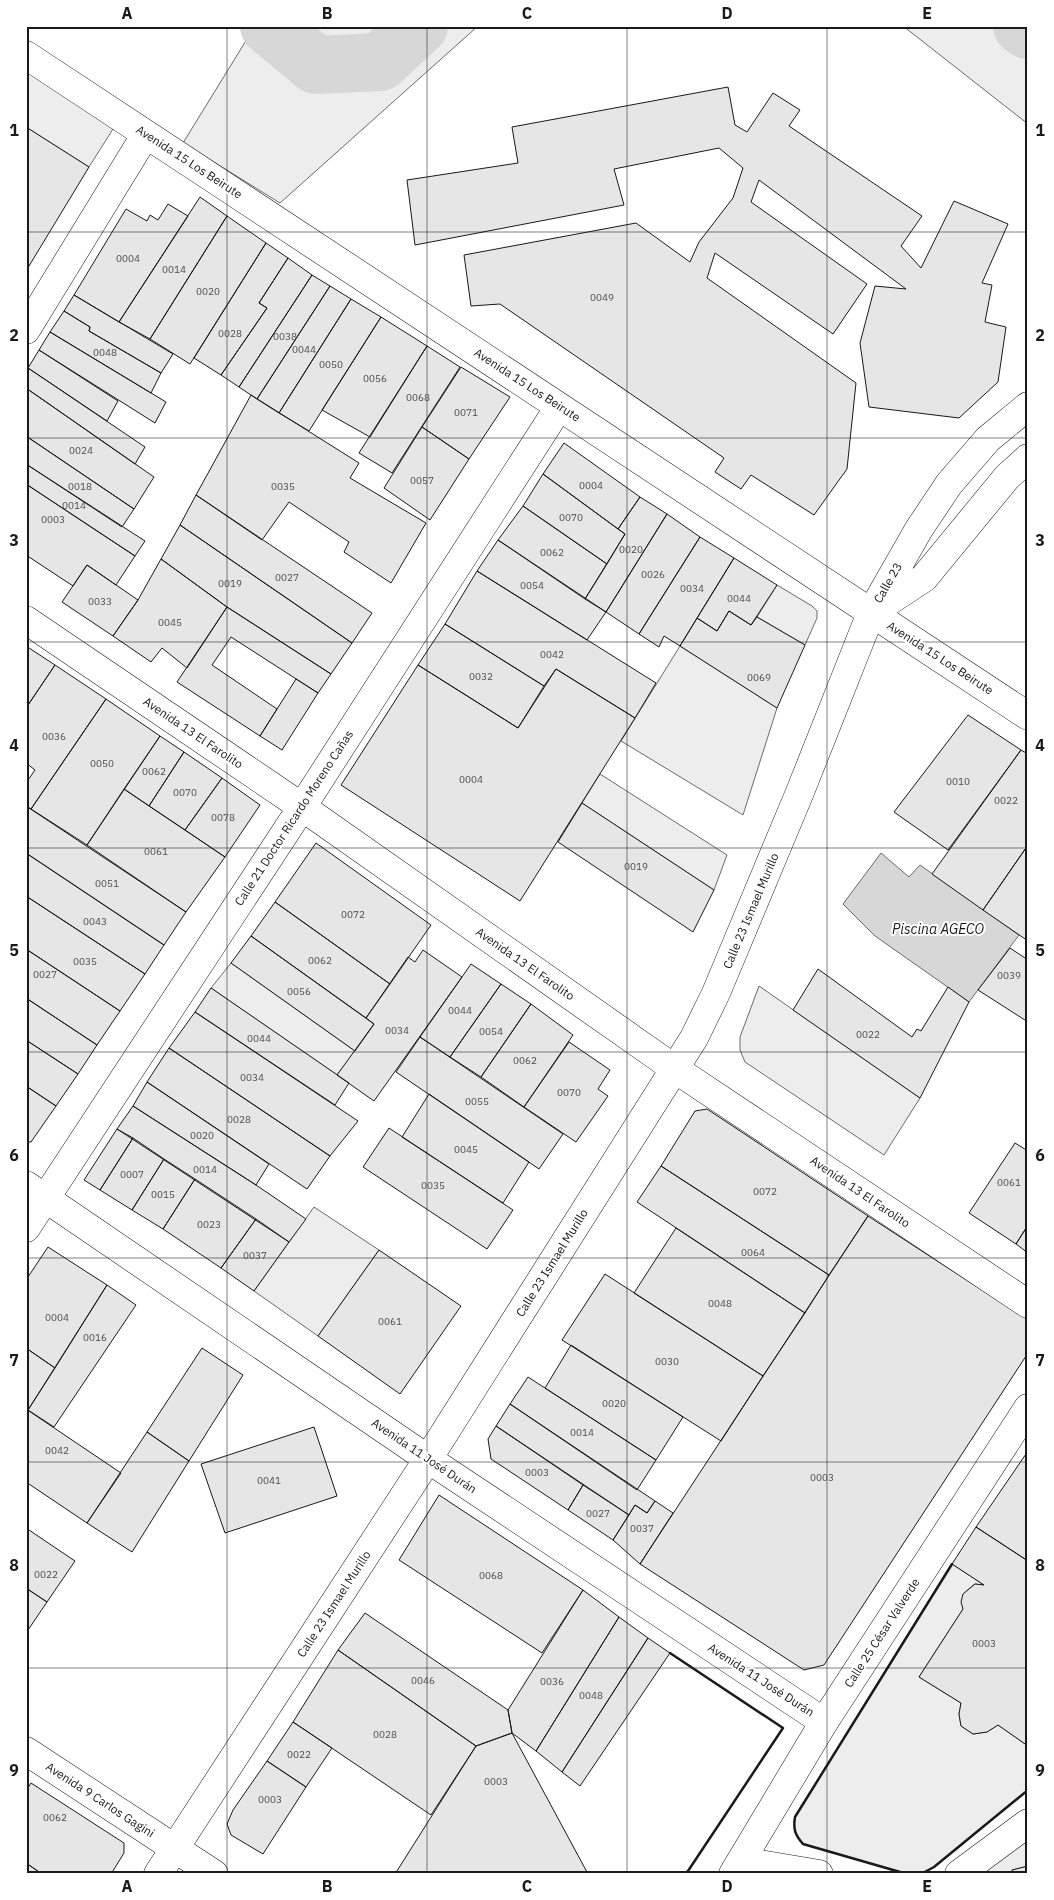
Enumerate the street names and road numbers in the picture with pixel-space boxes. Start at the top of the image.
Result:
street label: Avenida 15 Los Beirute [133,122,246,202]
street label: Avenida 15 Los Beirute [471,345,584,425]
street label: Calle 23 [870,560,905,606]
street label: Avenida 15 Los Beirute [884,618,997,698]
street label: Avenida 13 El Farolito [141,694,246,772]
street label: Calle 21 Doctor Ricardo Moreno Cañas [231,727,356,908]
street label: Calle 23 Ismael Murillo [719,850,782,971]
street label: Avenida 13 El Farolito [473,924,578,1003]
street label: Avenida 13 El Farolito [808,1153,913,1231]
street label: Calle 23 Ismael Murillo [512,1206,591,1319]
street label: Avenida 11 José Durán [369,1415,480,1496]
street label: Calle 23 Ismael Murillo [293,1547,374,1660]
street label: Calle 25 César Valverde [841,1575,923,1690]
street label: Avenida 11 José Durán [705,1640,817,1720]
street label: Avenida 9 Carlos Gagini [43,1759,158,1840]

